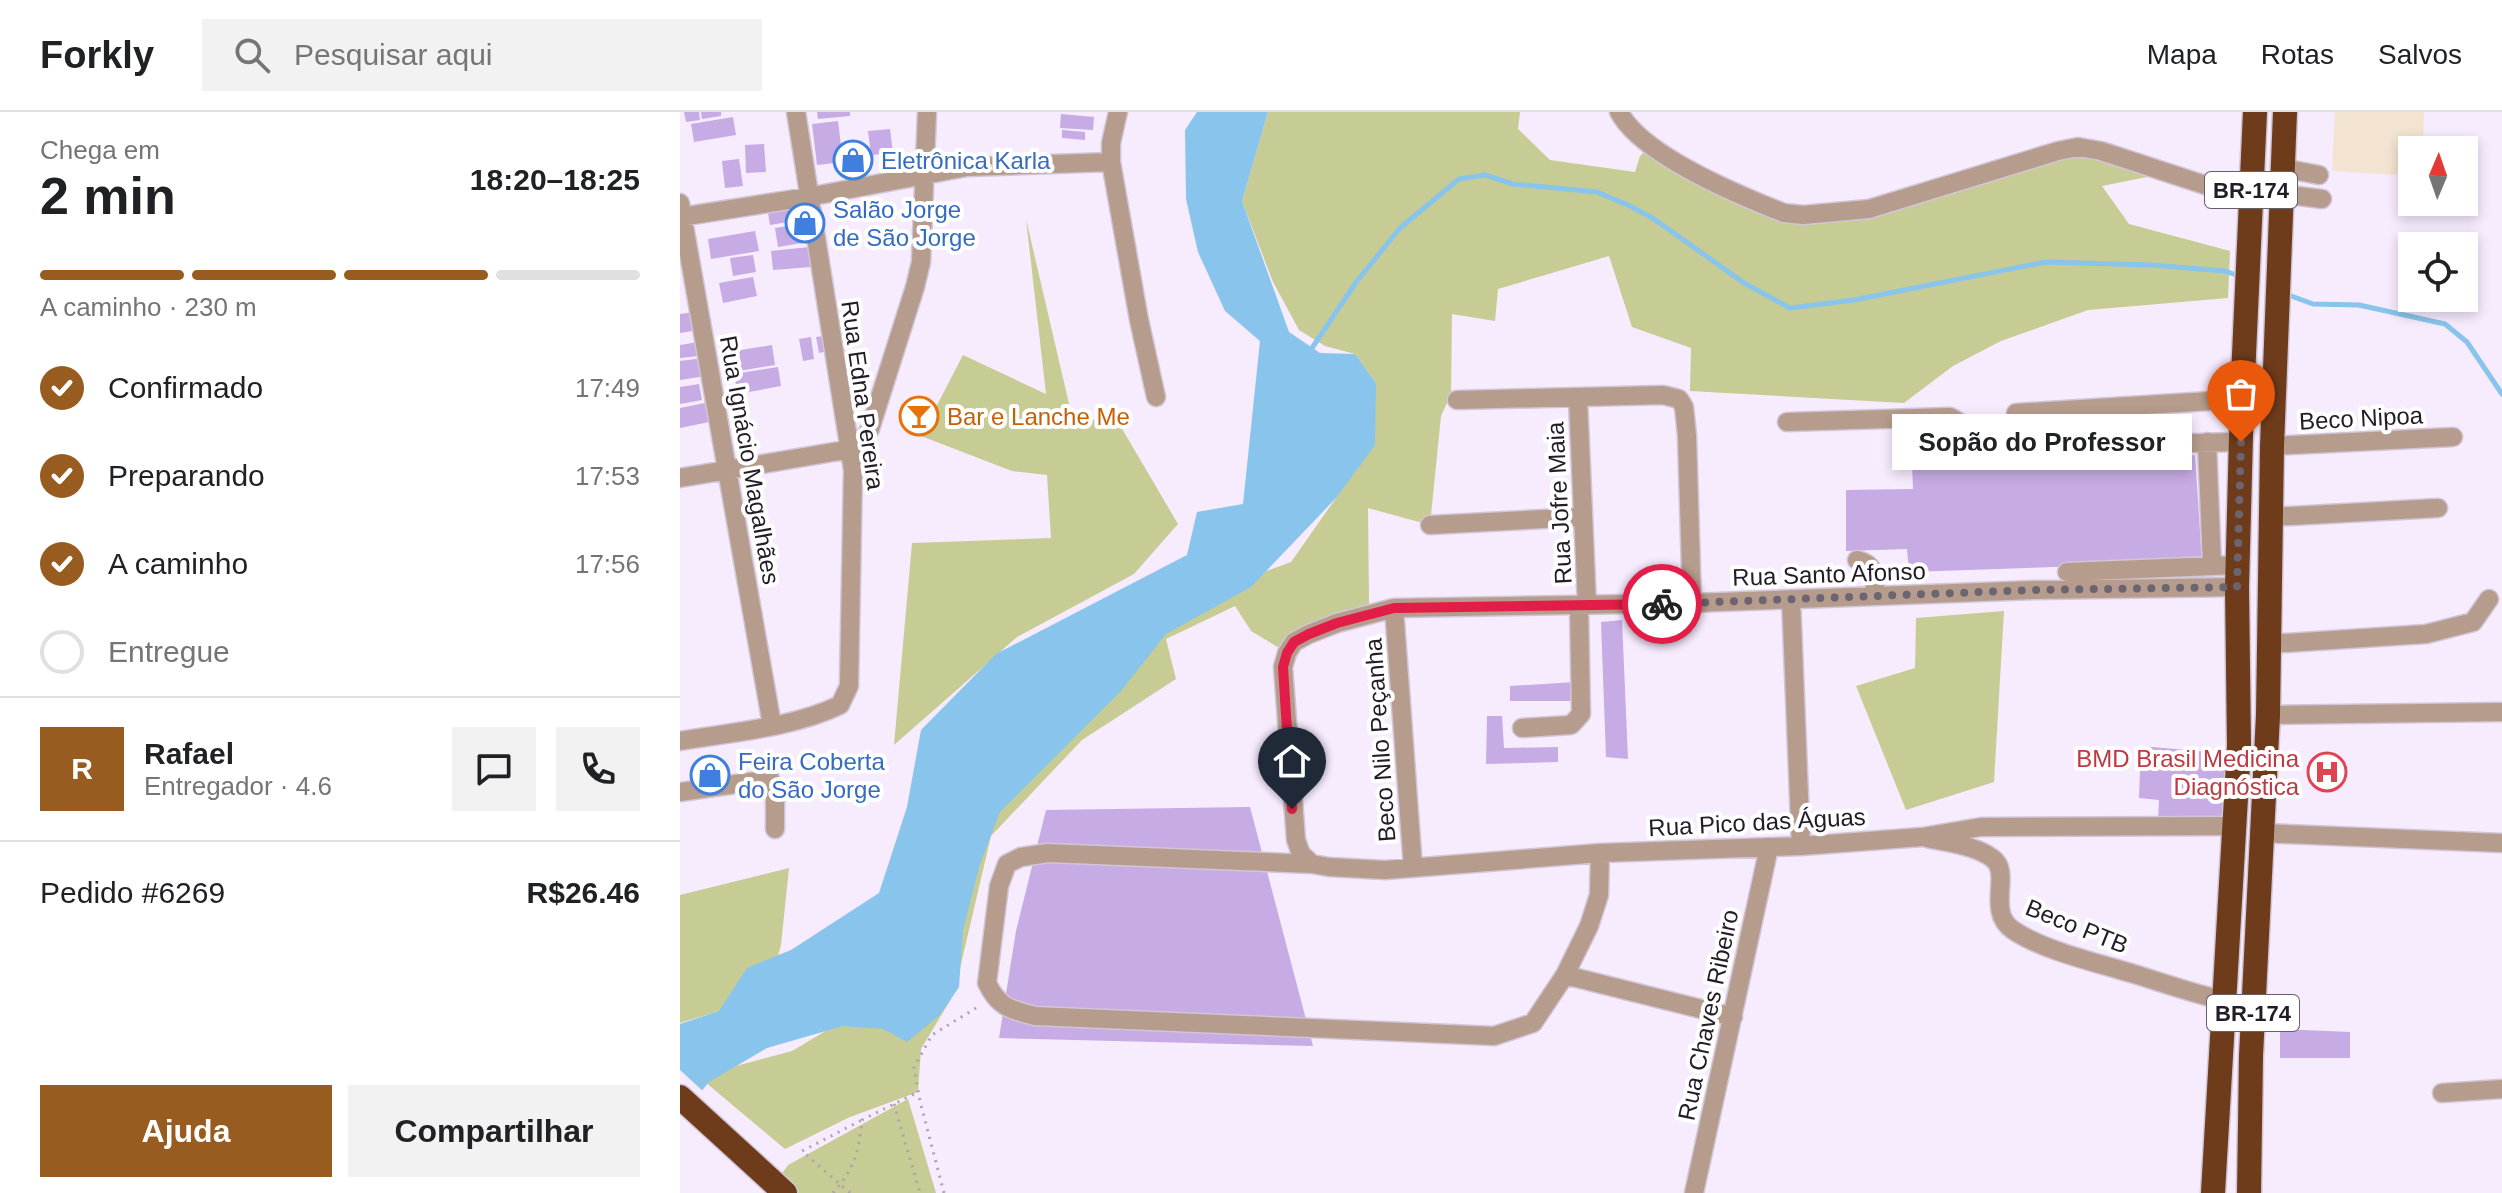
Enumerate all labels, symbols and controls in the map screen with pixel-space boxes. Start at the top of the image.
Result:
search box [202,19,762,91]
icon: search [230,33,274,77]
text: Forkly [40,34,154,76]
text: Pesquisar aqui [294,38,493,71]
text: Mapa [2147,39,2217,70]
text: Rotas [2261,39,2334,70]
text: Salvos [2378,39,2462,70]
text: Chega em [40,135,160,165]
north arrow [2398,136,2478,216]
map controls [2398,136,2478,312]
shop icon: Eletrônica Karla [832,139,874,181]
place label: Eletrônica Karla [881,147,1051,174]
text: 18:20–18:25 [470,163,640,196]
text: 2 min [40,167,176,225]
road number: BR-174 [2205,172,2297,208]
place label: Salão Jorge de São Jorge [833,196,976,251]
shop icon: Salão Jorge de São Jorge [784,202,826,244]
button: locate [2398,232,2478,312]
text: A caminho · 230 m [40,292,257,322]
street label: Rua Edna Pereira [836,299,890,492]
street label: Rua Ignácio Magalhães [715,333,785,587]
pin [2207,360,2275,442]
icon: check [40,366,84,410]
text: Confirmado [108,371,263,404]
icon: bag [2219,372,2263,416]
text: 17:49 [575,373,640,403]
bar icon: Bar e Lanche Me [898,395,940,437]
street label: Beco Nipoa [2298,401,2424,435]
place label: Bar e Lanche Me [947,403,1130,430]
callout: Sopão do Professor [1893,414,2193,470]
street label: Rua Jofre Maia [1541,420,1577,585]
text: Sopão do Professor [1918,427,2166,457]
icon: check [40,454,84,498]
text: Preparando [108,459,265,492]
text: 17:53 [575,461,640,491]
icon: check [40,542,84,586]
text: A caminho [108,547,248,580]
text: 17:56 [575,549,640,579]
street label: Rua Santo Afonso [1732,557,1926,591]
courier [1622,564,1702,644]
icon: bike [1640,582,1684,626]
text: Entregue [108,635,230,668]
street label: Beco Nilo Peçanha [1359,637,1401,843]
button: chat [452,727,536,811]
button: phone [556,727,640,811]
pin [1258,727,1326,809]
text: Rafael [144,737,234,770]
icon: home [1270,739,1314,783]
place label: BMD Brasil Medicina Diagnóstica [2076,745,2300,800]
place label: Feira Coberta do São Jorge [738,748,885,803]
hospital icon: BMD Brasil Medicina Diagnóstica [2306,751,2348,793]
text: R [71,752,93,785]
shop icon: Feira Coberta do São Jorge [689,754,731,796]
text: Entregador · 4.6 [144,771,332,801]
street label: Rua Pico das Águas [1648,803,1866,841]
text: Pedido #6269 [40,876,225,909]
text: R$26.46 [527,876,640,909]
street label: Beco PTB [2022,893,2132,959]
street label: Rua Chaves Ribeiro [1672,907,1744,1123]
road number: BR-174 [2207,995,2299,1031]
button: Ajuda [40,1085,332,1177]
button: Compartilhar [348,1085,640,1177]

